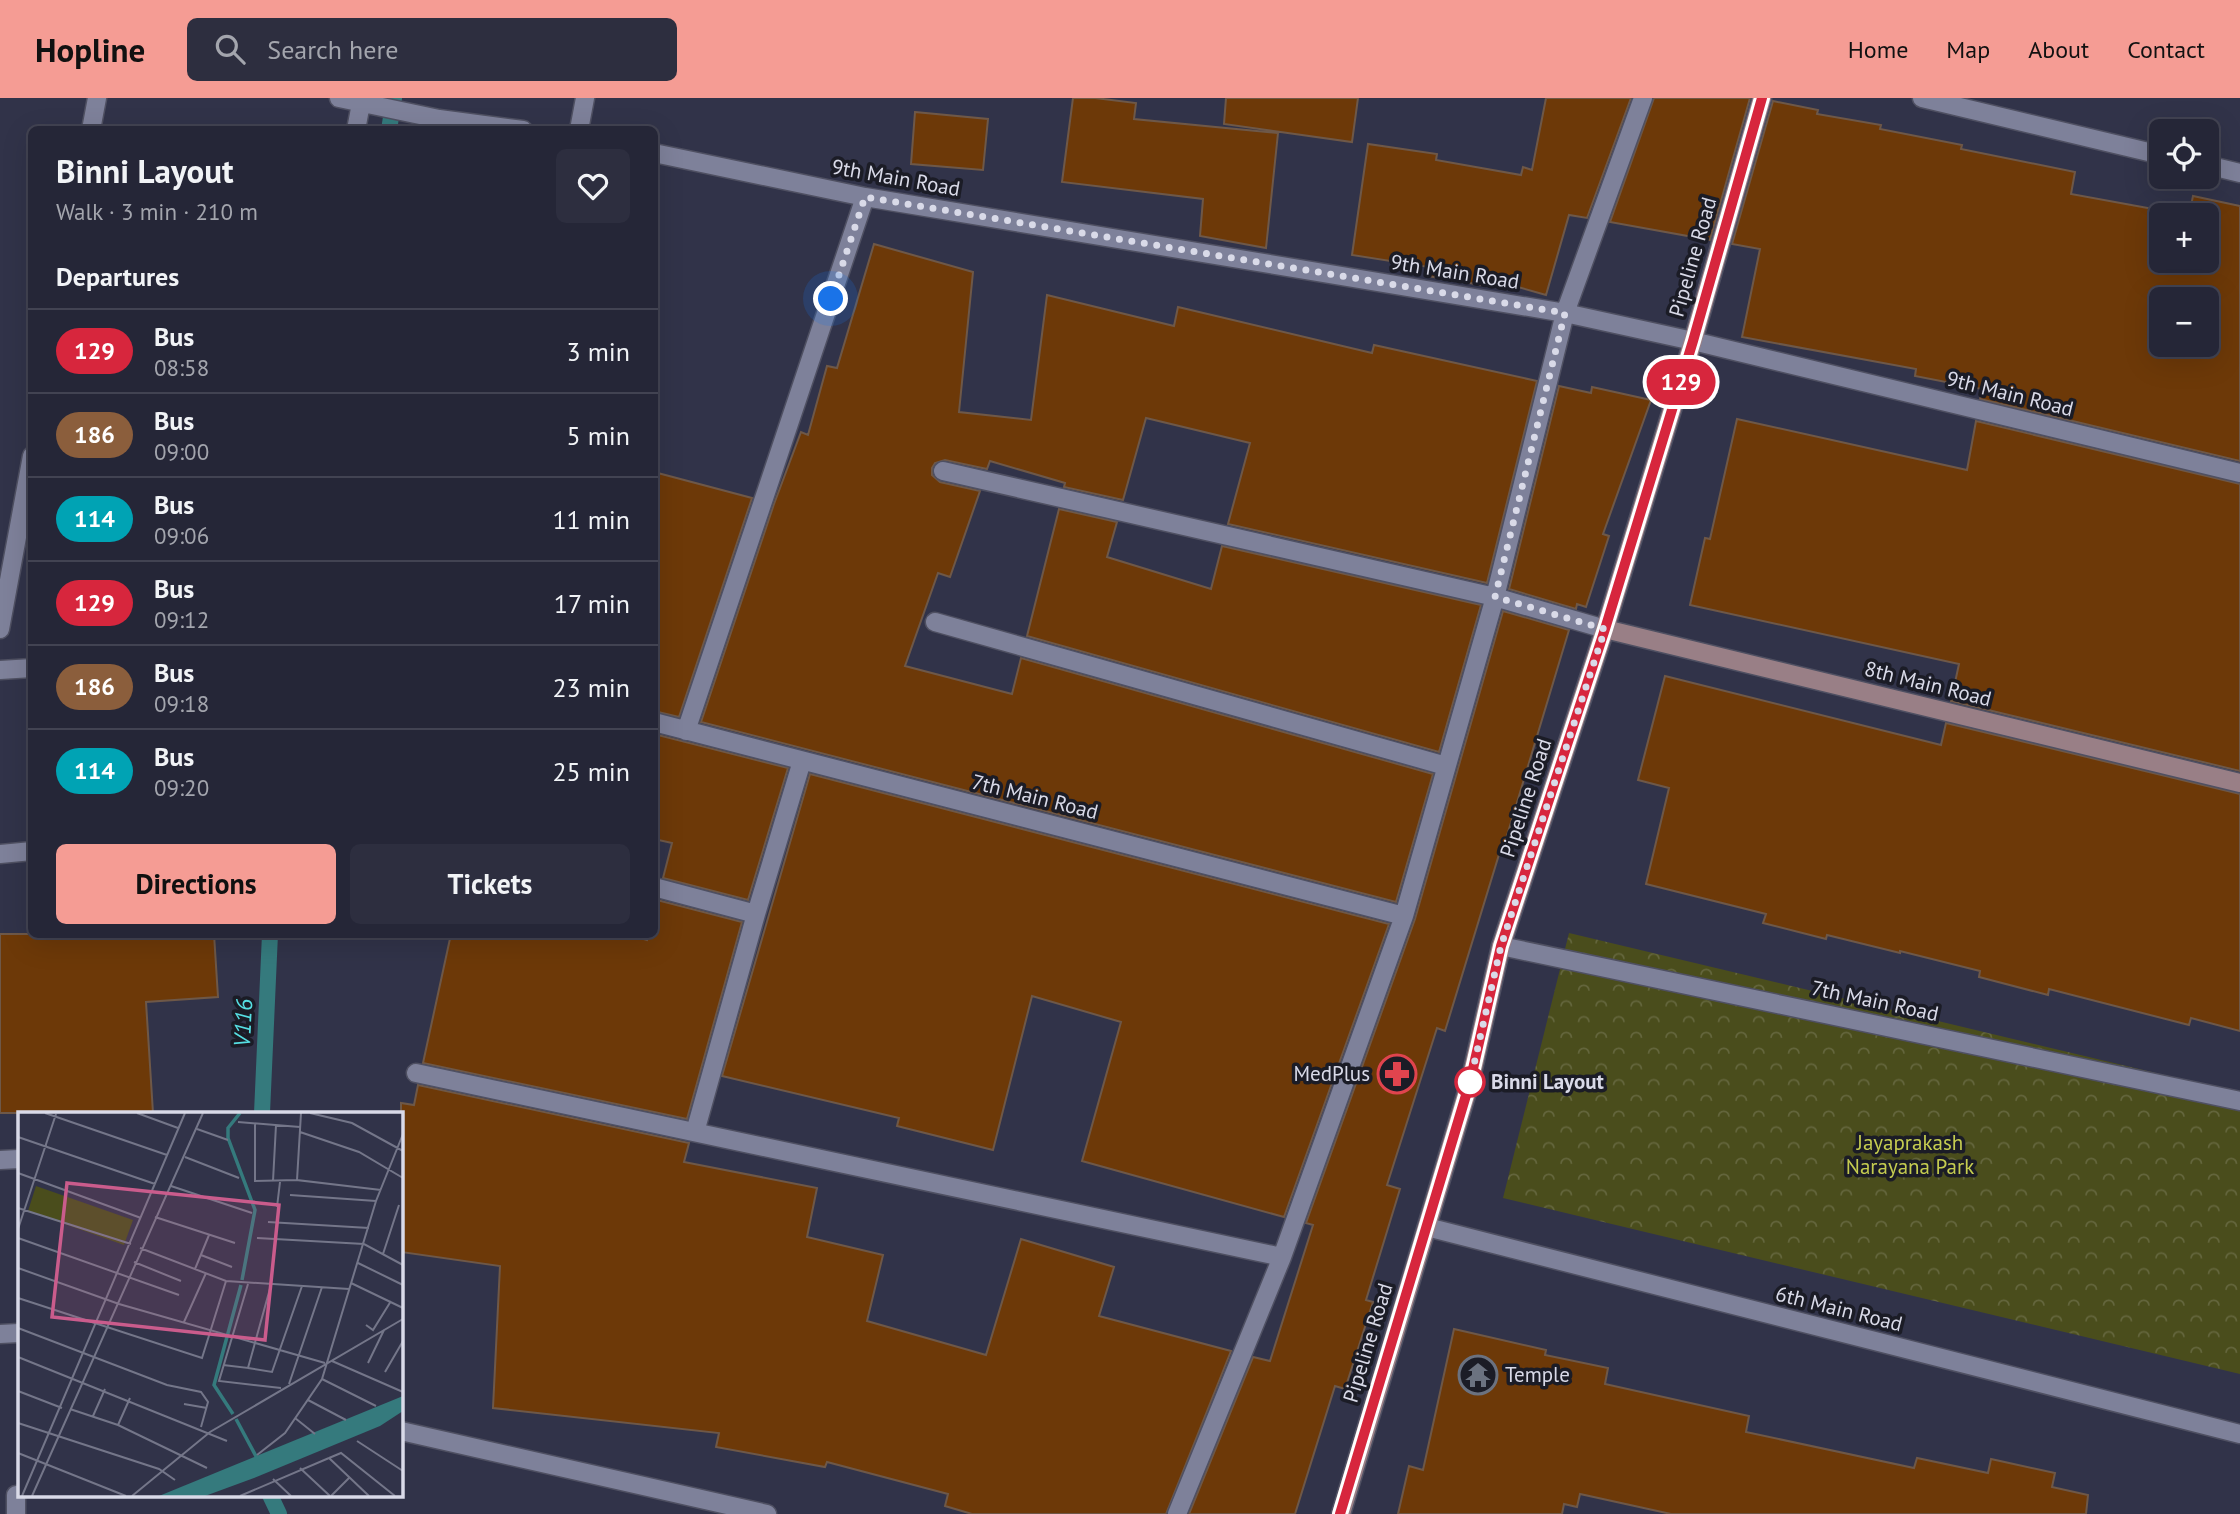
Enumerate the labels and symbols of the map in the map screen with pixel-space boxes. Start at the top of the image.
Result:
street label: 9th Main Road [830,153,962,202]
street label: Pipeline Road [1663,194,1722,320]
street label: 9th Main Road [1389,248,1521,295]
your location [813,281,848,316]
line badge: 129 [1641,359,1721,405]
street label: 9th Main Road [1944,365,2076,422]
street label: 8th Main Road [1862,655,1994,712]
street label: Pipeline Road [1494,735,1557,861]
street label: 7th Main Road [969,768,1101,825]
street label: 7th Main Road [1809,974,1941,1027]
water label: V116 [227,998,258,1048]
pharmacy icon: MedPlus [1376,1053,1418,1095]
place label: MedPlus [1293,1060,1370,1087]
marker: Binni Layout [1455,1067,1485,1097]
place label: Binni Layout [1491,1068,1605,1095]
inset map [18,1112,402,1496]
park label: Jayaprakash Narayana Park [1846,1129,1974,1180]
street label: Pipeline Road [1337,1280,1398,1406]
street label: 6th Main Road [1773,1280,1905,1337]
temple icon: Temple [1457,1354,1499,1396]
place label: Temple [1505,1361,1570,1388]

